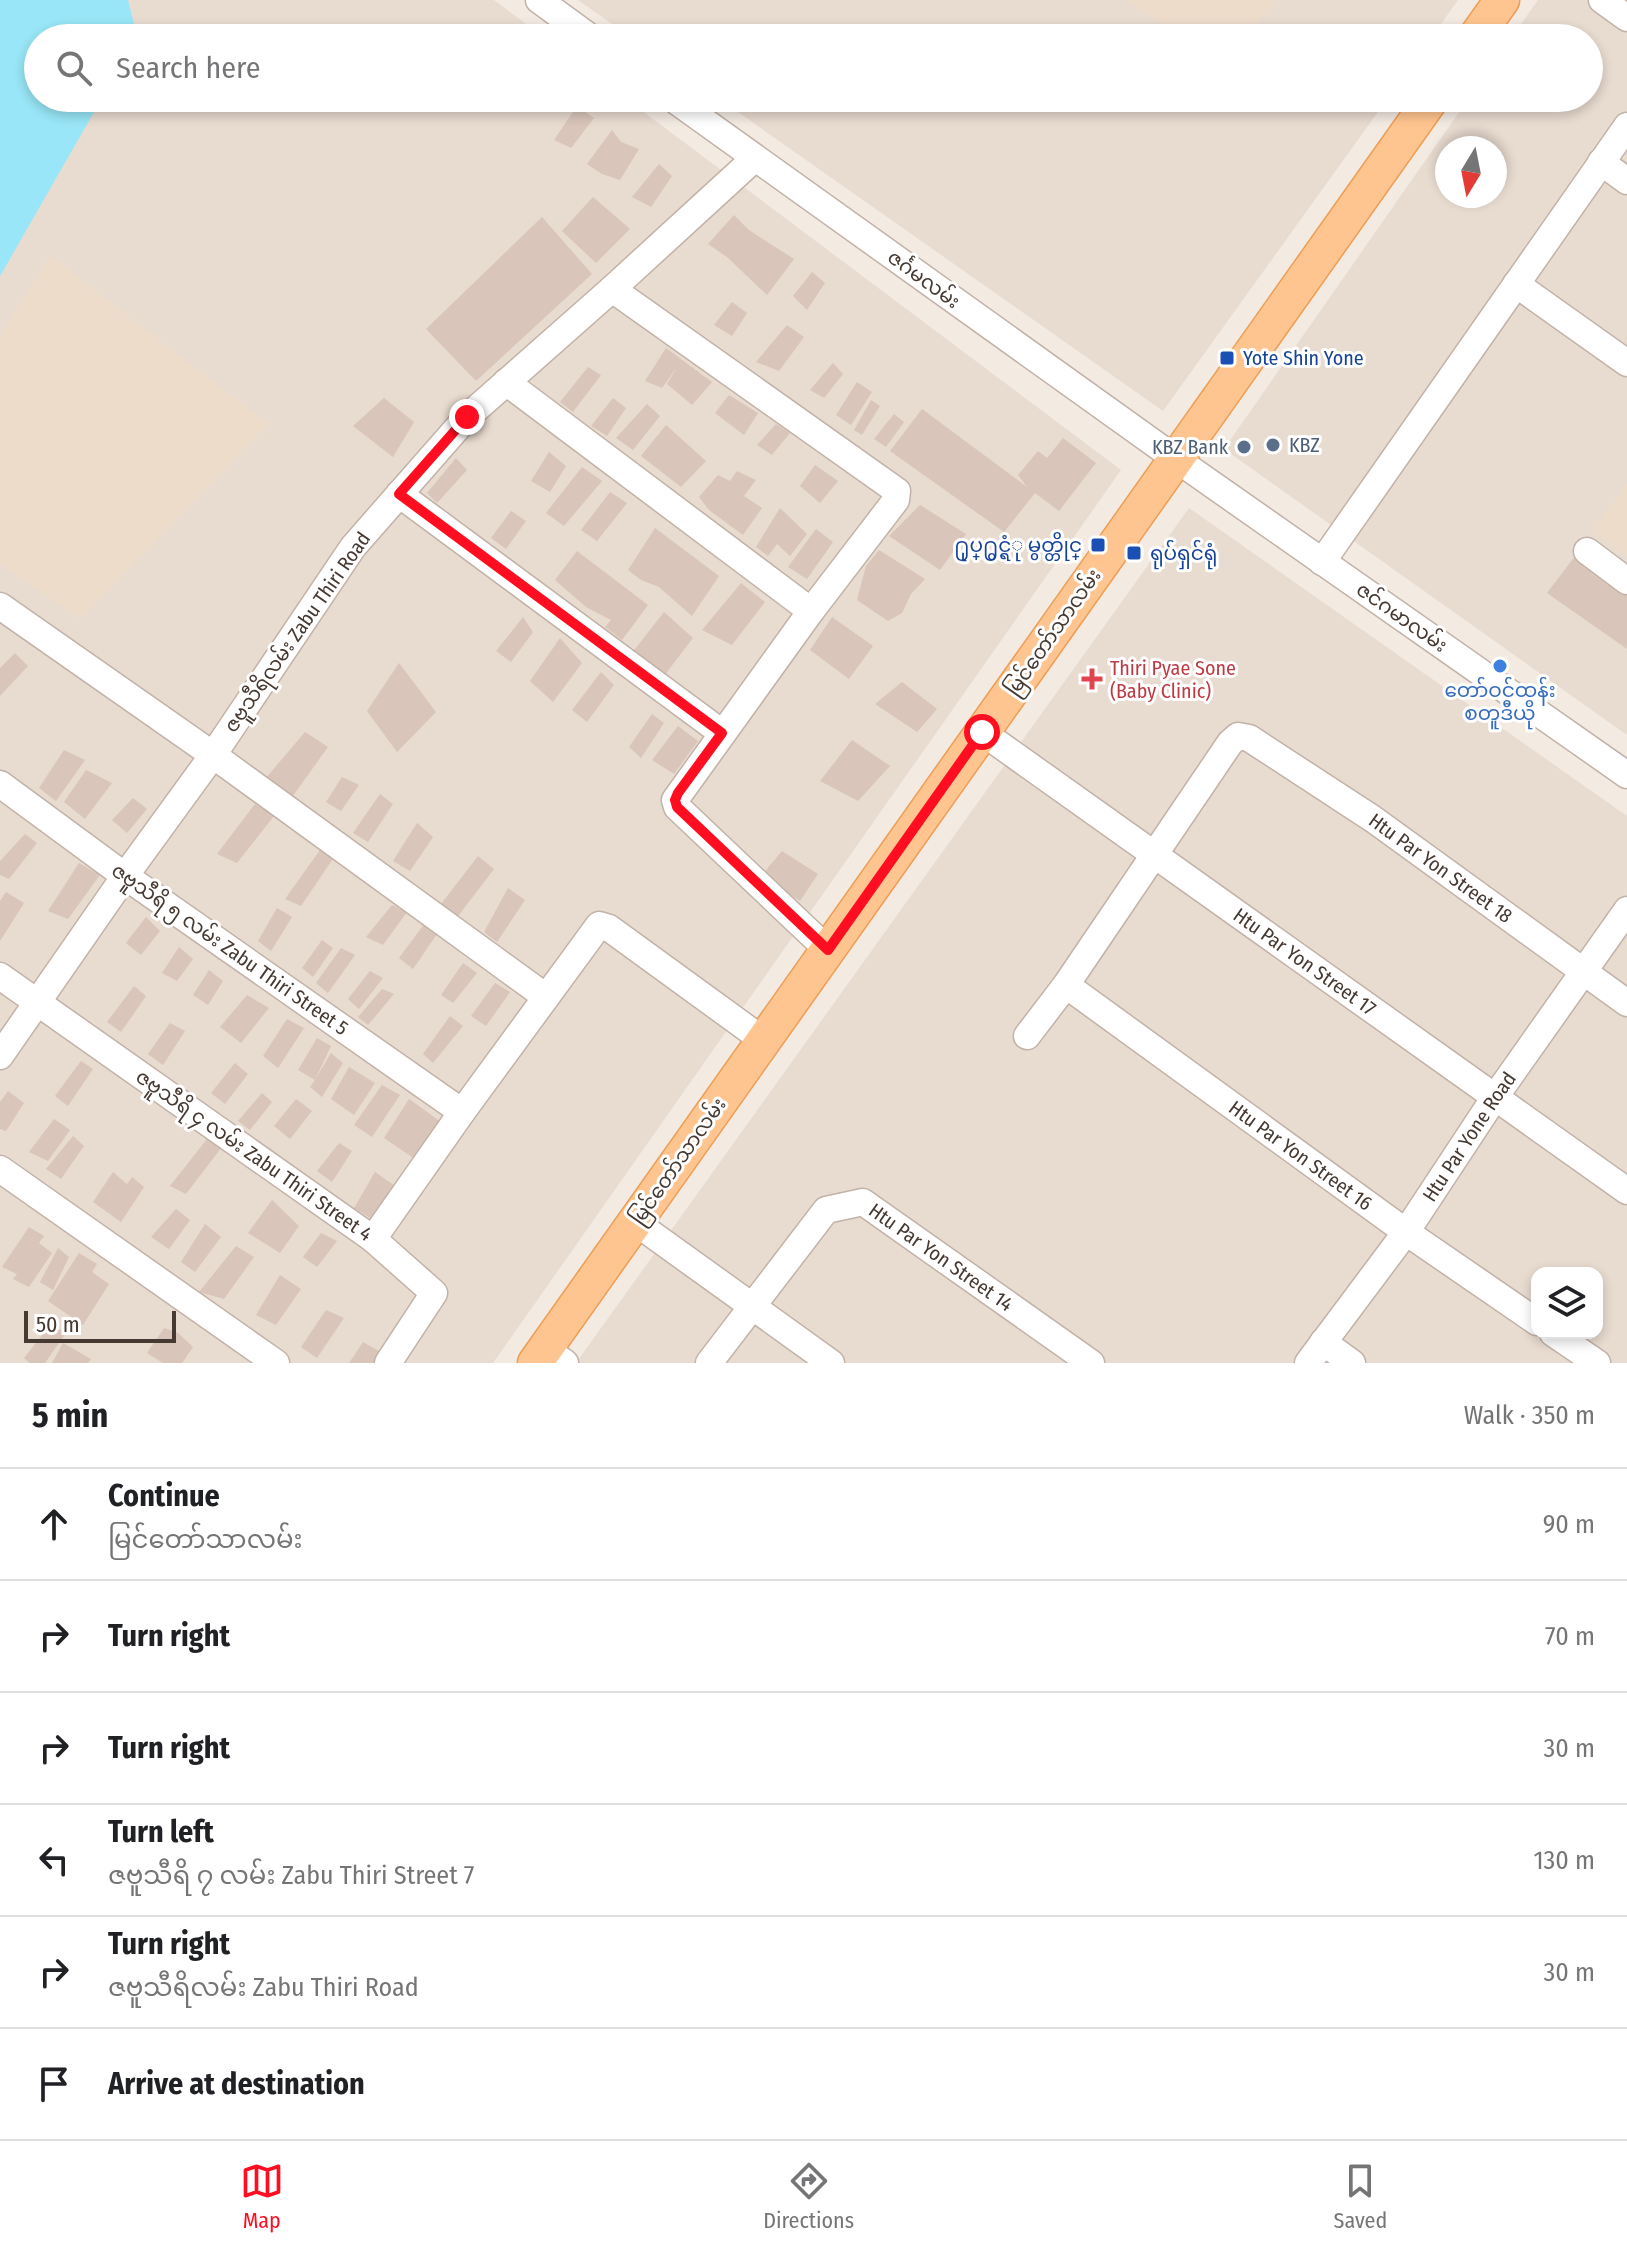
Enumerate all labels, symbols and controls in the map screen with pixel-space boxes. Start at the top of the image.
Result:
search box [24,24,1603,112]
icon: search [52,46,96,90]
text: Search here [116,50,261,86]
north arrow [1435,136,1507,208]
street label: ဇင်္ဂမလမ်း [883,243,966,313]
place label: Yote Shin Yone [1243,346,1364,370]
marker: Yote Shin Yone [1218,349,1236,367]
route end [449,399,485,435]
place label: KBZ [1289,433,1320,457]
place label: KBZ Bank [1152,435,1229,459]
marker: KBZ [1264,436,1282,454]
marker: KBZ Bank [1235,438,1253,456]
street label: ဇဗူသီရိလမ်း Zabu Thiri Road [217,526,379,740]
place label: ႐ုပ္႐ွင္ရံု မွတ္တိုင္ [954,531,1082,562]
marker: ႐ုပ္႐ွင္ရံု မွတ္တိုင္ [1089,536,1107,554]
place label: ရုပ်ရှင်ရုံ [1150,539,1217,570]
marker: ရုပ်ရှင်ရုံ [1125,544,1143,562]
street label: မြင်တော်သာလမ်း [999,563,1109,702]
street label: ဇင်ဂမာလမ်း [1352,575,1453,657]
place label: Thiri Pyae Sone (Baby Clinic) [1110,656,1236,703]
marker: တော်ဝင်ထွန်း စတူဒီယို [1491,657,1509,675]
marker: Thiri Pyae Sone (Baby Clinic) [1081,668,1103,690]
place label: တော်ဝင်ထွန်း စတူဒီယို [1444,676,1556,730]
route start [964,714,1000,750]
street label: Htu Par Yon Street 18 [1364,808,1517,928]
street label: ဇဗူသီရိ ၅ လမ်း Zabu Thiri Street 5 [104,856,354,1044]
street label: Htu Par Yon Street 17 [1229,903,1381,1020]
street label: ဇဗူသီရိ ၄ လမ်း Zabu Thiri Street 4 [128,1062,378,1250]
street label: Htu Par Yone Road [1417,1067,1521,1206]
street label: မြင်တော်သာလမ်း [624,1092,734,1231]
street label: Htu Par Yon Street 16 [1224,1095,1377,1215]
street label: Htu Par Yon Street 14 [864,1198,1018,1316]
map controls [1531,1267,1603,1339]
button: layers [1531,1267,1603,1339]
scale bar [24,1307,176,1343]
text: 50 m [36,1311,80,1338]
text: 5 min [32,1395,108,1436]
text: Walk · 350 m [1464,1400,1595,1431]
text: Continue [108,1478,220,1514]
icon: ahead [32,1502,76,1546]
text: 90 m [1543,1509,1595,1540]
text: မြင်တော်သာလမ်း [108,1524,303,1555]
icon: right [32,1614,76,1658]
text: Turn right [108,1618,230,1654]
text: 70 m [1545,1621,1595,1652]
icon: right [32,1726,76,1770]
text: Turn right [108,1730,230,1766]
text: 30 m [1544,1733,1595,1764]
text: Turn left [108,1814,214,1850]
icon: left [32,1838,76,1882]
text: 130 m [1533,1845,1595,1876]
text: ဇဗူသီရိ ၇ လမ်း Zabu Thiri Street 7 [108,1860,474,1891]
text: Turn right [108,1926,230,1962]
icon: right [32,1950,76,1994]
text: 30 m [1544,1957,1595,1988]
text: ဇဗူသီရိလမ်း Zabu Thiri Road [108,1972,419,2003]
icon: arrive [32,2062,76,2106]
text: Arrive at destination [108,2066,365,2102]
tab: Map [240,2159,284,2234]
tab: Directions [763,2159,854,2234]
tab: Saved [1334,2159,1387,2234]

